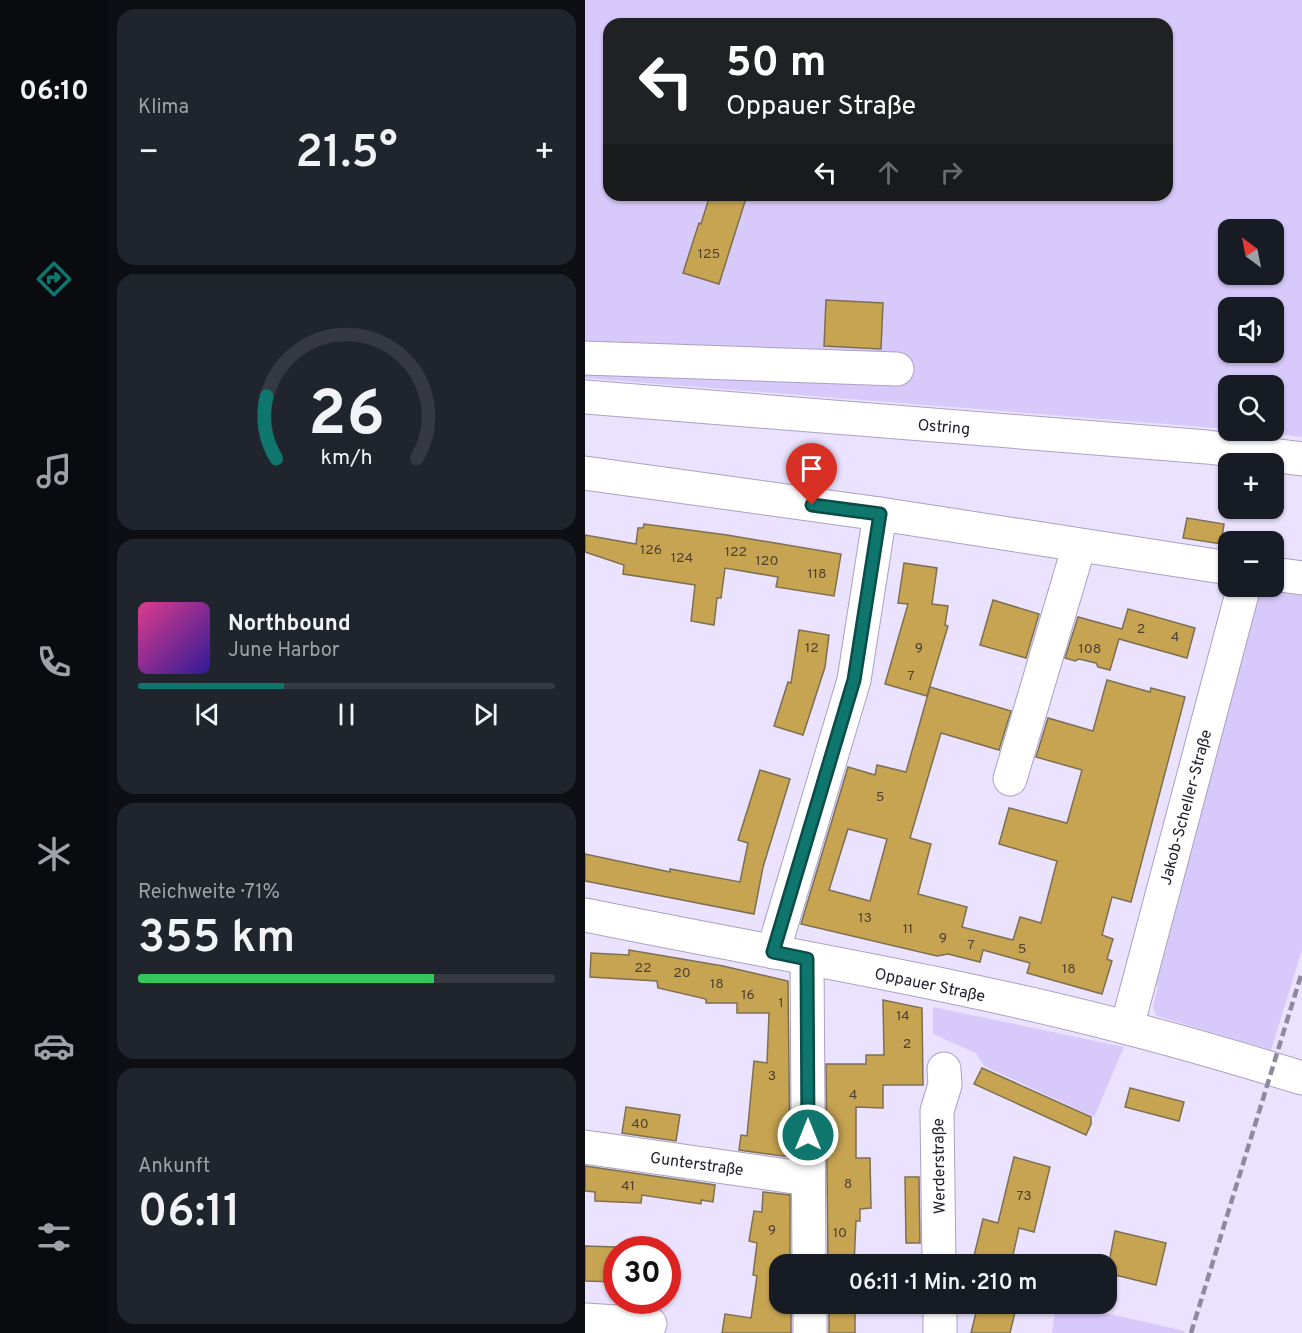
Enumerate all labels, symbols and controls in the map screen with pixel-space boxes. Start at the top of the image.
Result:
text: 50 m [726,38,827,91]
icon: left [627,42,705,120]
text: 06:10 [19,75,89,109]
text: Oppauer Straße [726,90,916,124]
text: Klima [138,95,189,121]
text: 21.5° [295,126,398,183]
text: − [138,133,159,175]
text: + [534,133,555,175]
icon: left [809,156,842,189]
icon: ahead [872,156,905,189]
icon: right [935,156,968,189]
north arrow [1218,219,1284,285]
map controls [1218,219,1284,597]
house number: 125 [698,246,720,263]
icon: directions [33,258,75,300]
button: sound [1218,297,1284,363]
button: search [1218,375,1284,441]
text: 26 [308,378,385,457]
street label: Ostring [917,416,971,440]
pin [786,443,837,505]
text: km/h [320,445,373,472]
icon: music [33,450,75,492]
icon: arrive [795,452,828,485]
button: + [1218,453,1284,519]
button: − [1218,531,1284,597]
house number: 126 [640,542,662,559]
house number: 122 [725,544,747,561]
house number: 124 [671,550,693,567]
house number: 120 [756,553,778,570]
house number: 118 [808,566,827,583]
text: Northbound [228,611,351,638]
house number: 2 [1137,621,1145,638]
house number: 4 [1171,629,1179,646]
text: June Harbor [228,638,340,664]
house number: 12 [805,640,819,657]
house number: 9 [915,640,923,657]
icon: phone [33,641,75,683]
house number: 108 [1079,641,1101,658]
house number: 7 [907,668,915,685]
icon: previous [191,698,224,731]
icon: pause [330,698,363,731]
icon: next [469,698,502,731]
street label: Jakob-Scheller-Straße [1157,727,1217,888]
house number: 5 [876,789,884,806]
icon: climate [33,833,75,875]
text: Reichweite · 71% [138,880,280,906]
house number: 13 [858,910,872,927]
text: 355 km [138,911,295,968]
house number: 11 [903,921,913,938]
house number: 9 [939,930,947,947]
house number: 7 [967,937,975,954]
house number: 5 [1018,941,1026,958]
house number: 22 [634,960,652,977]
house number: 18 [1062,961,1076,978]
street label: Oppauer Straße [872,964,987,1007]
house number: 20 [673,965,691,982]
house number: 18 [710,976,724,993]
house number: 16 [741,987,755,1004]
house number: 1 [778,995,784,1012]
house number: 14 [896,1008,910,1025]
icon: car [33,1025,75,1067]
house number: 2 [903,1036,911,1053]
house number: 3 [768,1068,776,1085]
house number: 4 [849,1087,857,1104]
position arrow [776,1103,840,1167]
house number: 40 [631,1116,649,1133]
street label: Werderstraße [929,1118,951,1214]
street label: Gunterstraße [649,1149,745,1181]
text: Ankunft [138,1154,210,1180]
house number: 8 [844,1176,852,1193]
house number: 41 [621,1178,635,1195]
text: 06:11 [138,1185,241,1242]
house number: 73 [1016,1188,1032,1205]
icon: filters [33,1216,75,1258]
house number: 9 [768,1222,776,1239]
house number: 10 [833,1225,847,1242]
speed limit sign: 30 [603,1236,681,1314]
text: 06:11 · 1 Min. · 210 m [849,1270,1037,1297]

